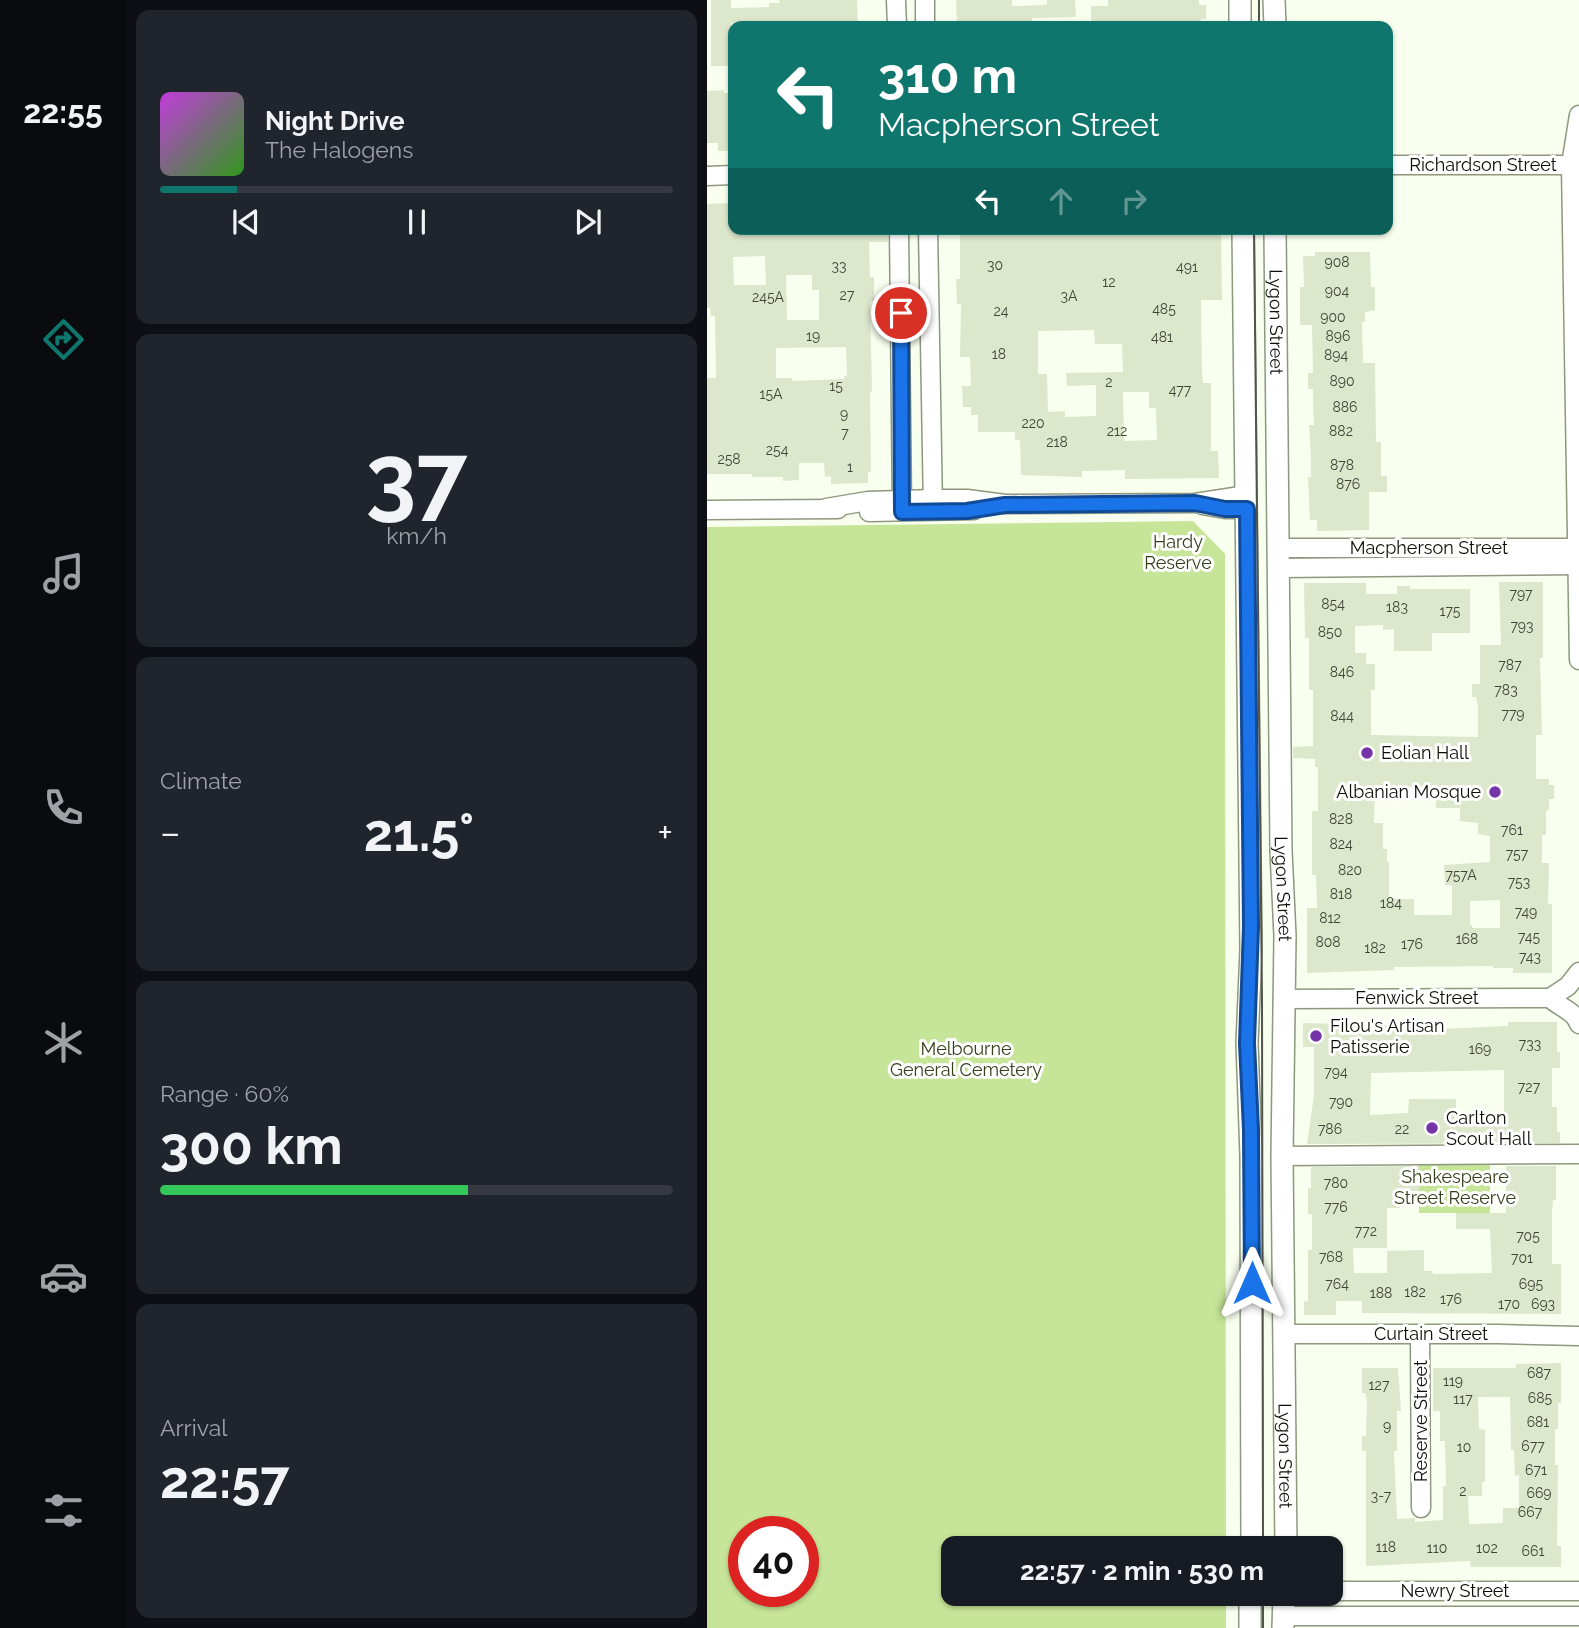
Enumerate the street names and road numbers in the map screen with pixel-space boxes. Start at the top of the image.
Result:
street label: Richardson Street [1409,154,1557,175]
street label: Lygon Street [1265,269,1287,375]
street label: Macpherson Street [1350,537,1508,558]
street label: Lygon Street [1271,836,1296,942]
street label: Fenwick Street [1355,987,1479,1008]
street label: Curtain Street [1374,1323,1488,1344]
street label: Reserve Street [1410,1360,1431,1482]
street label: Lygon Street [1275,1403,1297,1509]
street label: Newry Street [1401,1580,1509,1601]

